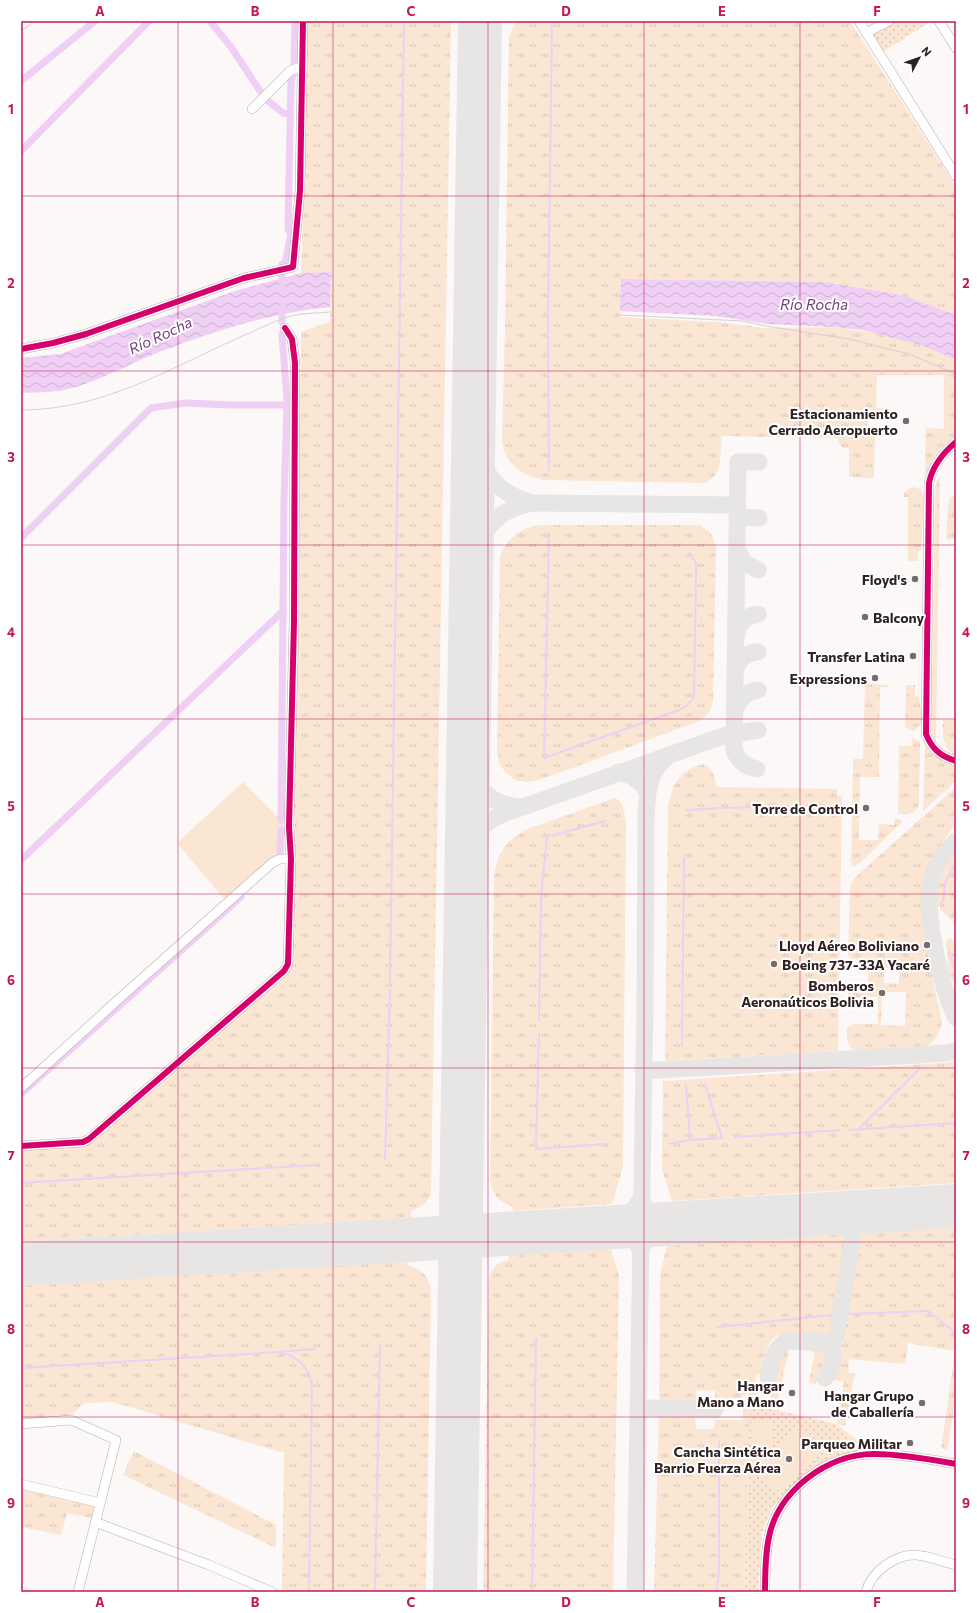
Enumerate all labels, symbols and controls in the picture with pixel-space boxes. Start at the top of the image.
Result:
text: A [95,3,105,19]
text: B [251,3,260,19]
text: C [407,3,416,19]
text: D [561,3,571,19]
text: E [718,3,726,19]
text: F [873,3,881,19]
north arrow [899,38,939,78]
text: N [919,44,935,58]
text: 1 [8,101,14,117]
text: 1 [963,101,969,117]
text: 2 [7,275,15,291]
text: 2 [962,275,970,291]
water label: Río Rocha [780,295,848,313]
water label: Río Rocha [125,312,195,358]
place label: Estacionamiento Cerrado Aeropuerto [768,405,898,438]
marker: Estacionamiento Cerrado Aeropuerto [901,416,911,426]
text: 3 [7,449,15,465]
text: 3 [962,449,970,465]
place label: Floyd's [862,571,907,588]
marker: Floyd's [910,574,920,584]
place label: Balcony [873,609,925,626]
marker: Balcony [860,612,870,622]
text: 4 [7,624,15,640]
text: 4 [962,624,970,640]
place label: Transfer Latina [807,648,905,665]
marker: Transfer Latina [908,651,918,661]
place label: Expressions [790,670,867,687]
marker: Expressions [870,673,880,683]
text: 5 [7,798,15,814]
text: 5 [962,798,970,814]
place label: Torre de Control [752,800,858,817]
marker: Torre de Control [861,803,871,813]
place label: Lloyd Aéreo Boliviano [779,937,919,954]
marker: Lloyd Aéreo Boliviano [922,940,932,950]
place label: Boeing 737-33A Yacaré [782,956,930,973]
marker: Boeing 737-33A Yacaré [769,959,779,969]
text: 6 [7,972,15,988]
text: 6 [962,972,970,988]
place label: Bomberos Aeronaúticos Bolivia [741,977,874,1010]
marker: Bomberos Aeronaúticos Bolivia [877,988,887,998]
text: 7 [7,1147,15,1163]
text: 7 [962,1147,970,1163]
text: 8 [7,1321,15,1337]
text: 8 [962,1321,970,1337]
place label: Hangar Mano a Mano [697,1377,784,1410]
place label: Hangar Grupo de Caballería [824,1387,914,1420]
marker: Hangar Mano a Mano [787,1388,797,1398]
marker: Hangar Grupo de Caballería [917,1398,927,1408]
place label: Parqueo Militar [801,1435,902,1452]
marker: Parqueo Militar [905,1438,915,1448]
place label: Cancha Sintética Barrio Fuerza Aérea [654,1443,781,1476]
marker: Cancha Sintética Barrio Fuerza Aérea [784,1454,794,1464]
text: 9 [7,1495,15,1511]
text: 9 [962,1495,970,1511]
text: A [95,1594,105,1610]
text: B [251,1594,260,1610]
text: C [407,1594,416,1610]
text: D [561,1594,571,1610]
text: E [718,1594,726,1610]
text: F [873,1594,881,1610]

